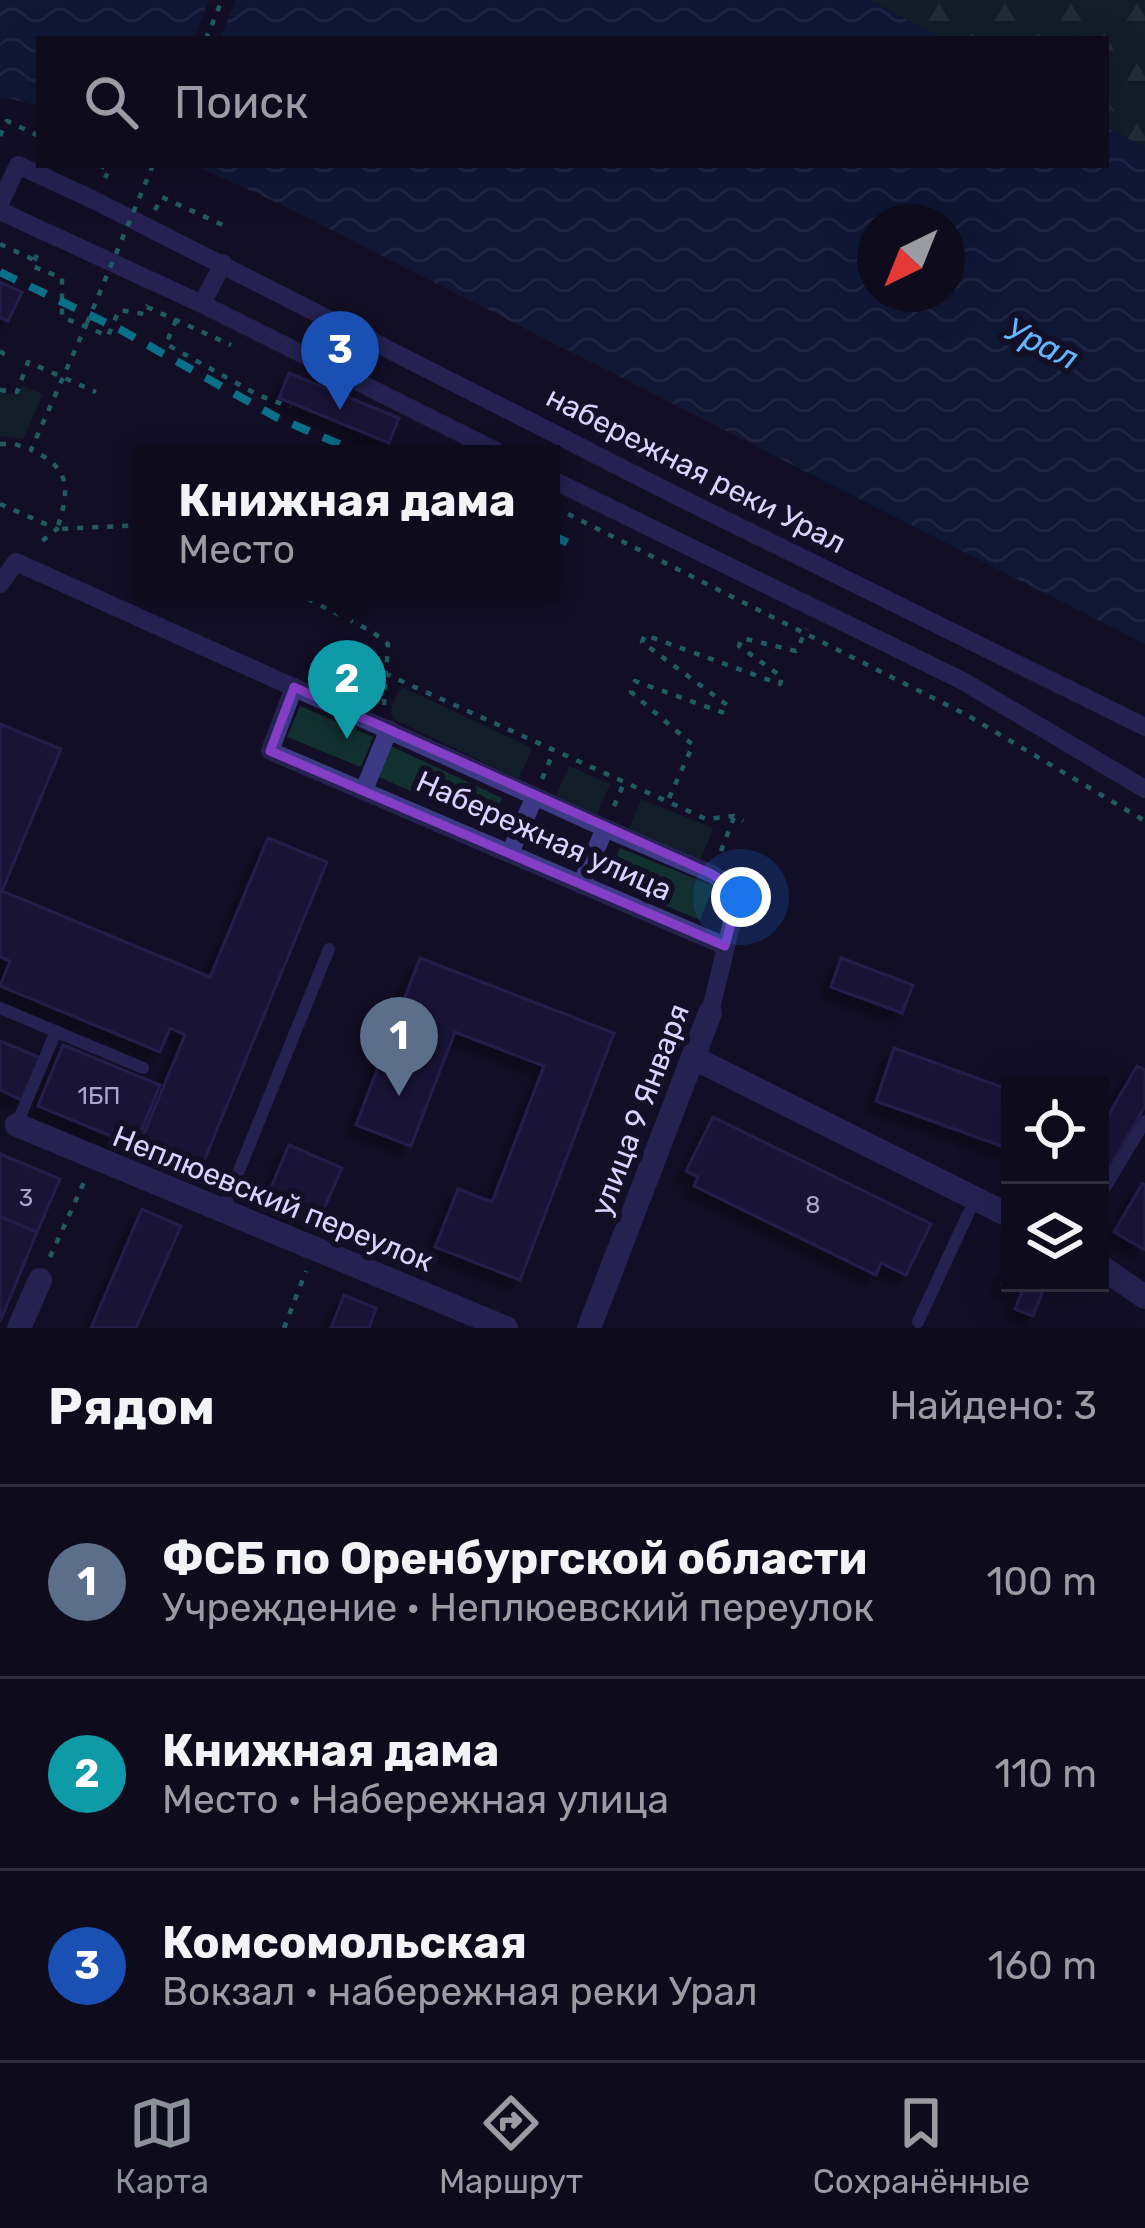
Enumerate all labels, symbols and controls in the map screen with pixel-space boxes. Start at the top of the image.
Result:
search box [36,36,1109,168]
icon: search [78,69,144,135]
text: Поиск [174,76,308,129]
north arrow [857,204,965,312]
water label: Урал [999,309,1085,378]
pin: 3 [301,311,379,410]
street label: набережная реки Урал [540,379,852,561]
popup [134,445,560,601]
text: Книжная дама [178,474,516,527]
text: Место [178,527,295,573]
pin: 2 [308,640,386,739]
street label: Набережная улица [411,763,677,909]
your location [711,867,771,927]
pin: 1 [360,997,438,1096]
street label: улица 9 Января [583,999,697,1221]
map controls [1001,1076,1109,1292]
button: locate [1001,1076,1109,1184]
house number: 1БП [78,1082,120,1110]
street label: Неплюевский переулок [108,1118,438,1280]
house number: 3 [19,1184,33,1212]
button: layers [1001,1184,1109,1292]
house number: 8 [805,1191,821,1219]
text: Рядом [48,1376,215,1437]
text: Найдено: 3 [890,1383,1097,1429]
text: ФСБ по Оренбургской области [162,1532,867,1585]
text: 1 [77,1559,97,1605]
text: 100 m [987,1559,1097,1605]
text: Учреждение · Неплюевский переулок [162,1585,874,1631]
text: Книжная дама [162,1724,499,1777]
text: 2 [74,1751,100,1797]
text: 110 m [995,1751,1097,1797]
text: Место · Набережная улица [162,1777,669,1823]
text: Комсомольская [162,1916,527,1969]
text: 3 [74,1943,100,1989]
text: 160 m [988,1943,1097,1989]
text: Вокзал · набережная реки Урал [162,1969,758,2015]
tab: Карта [115,2090,209,2201]
tab: Маршрут [439,2090,583,2201]
tab: Сохранённые [813,2090,1030,2201]

